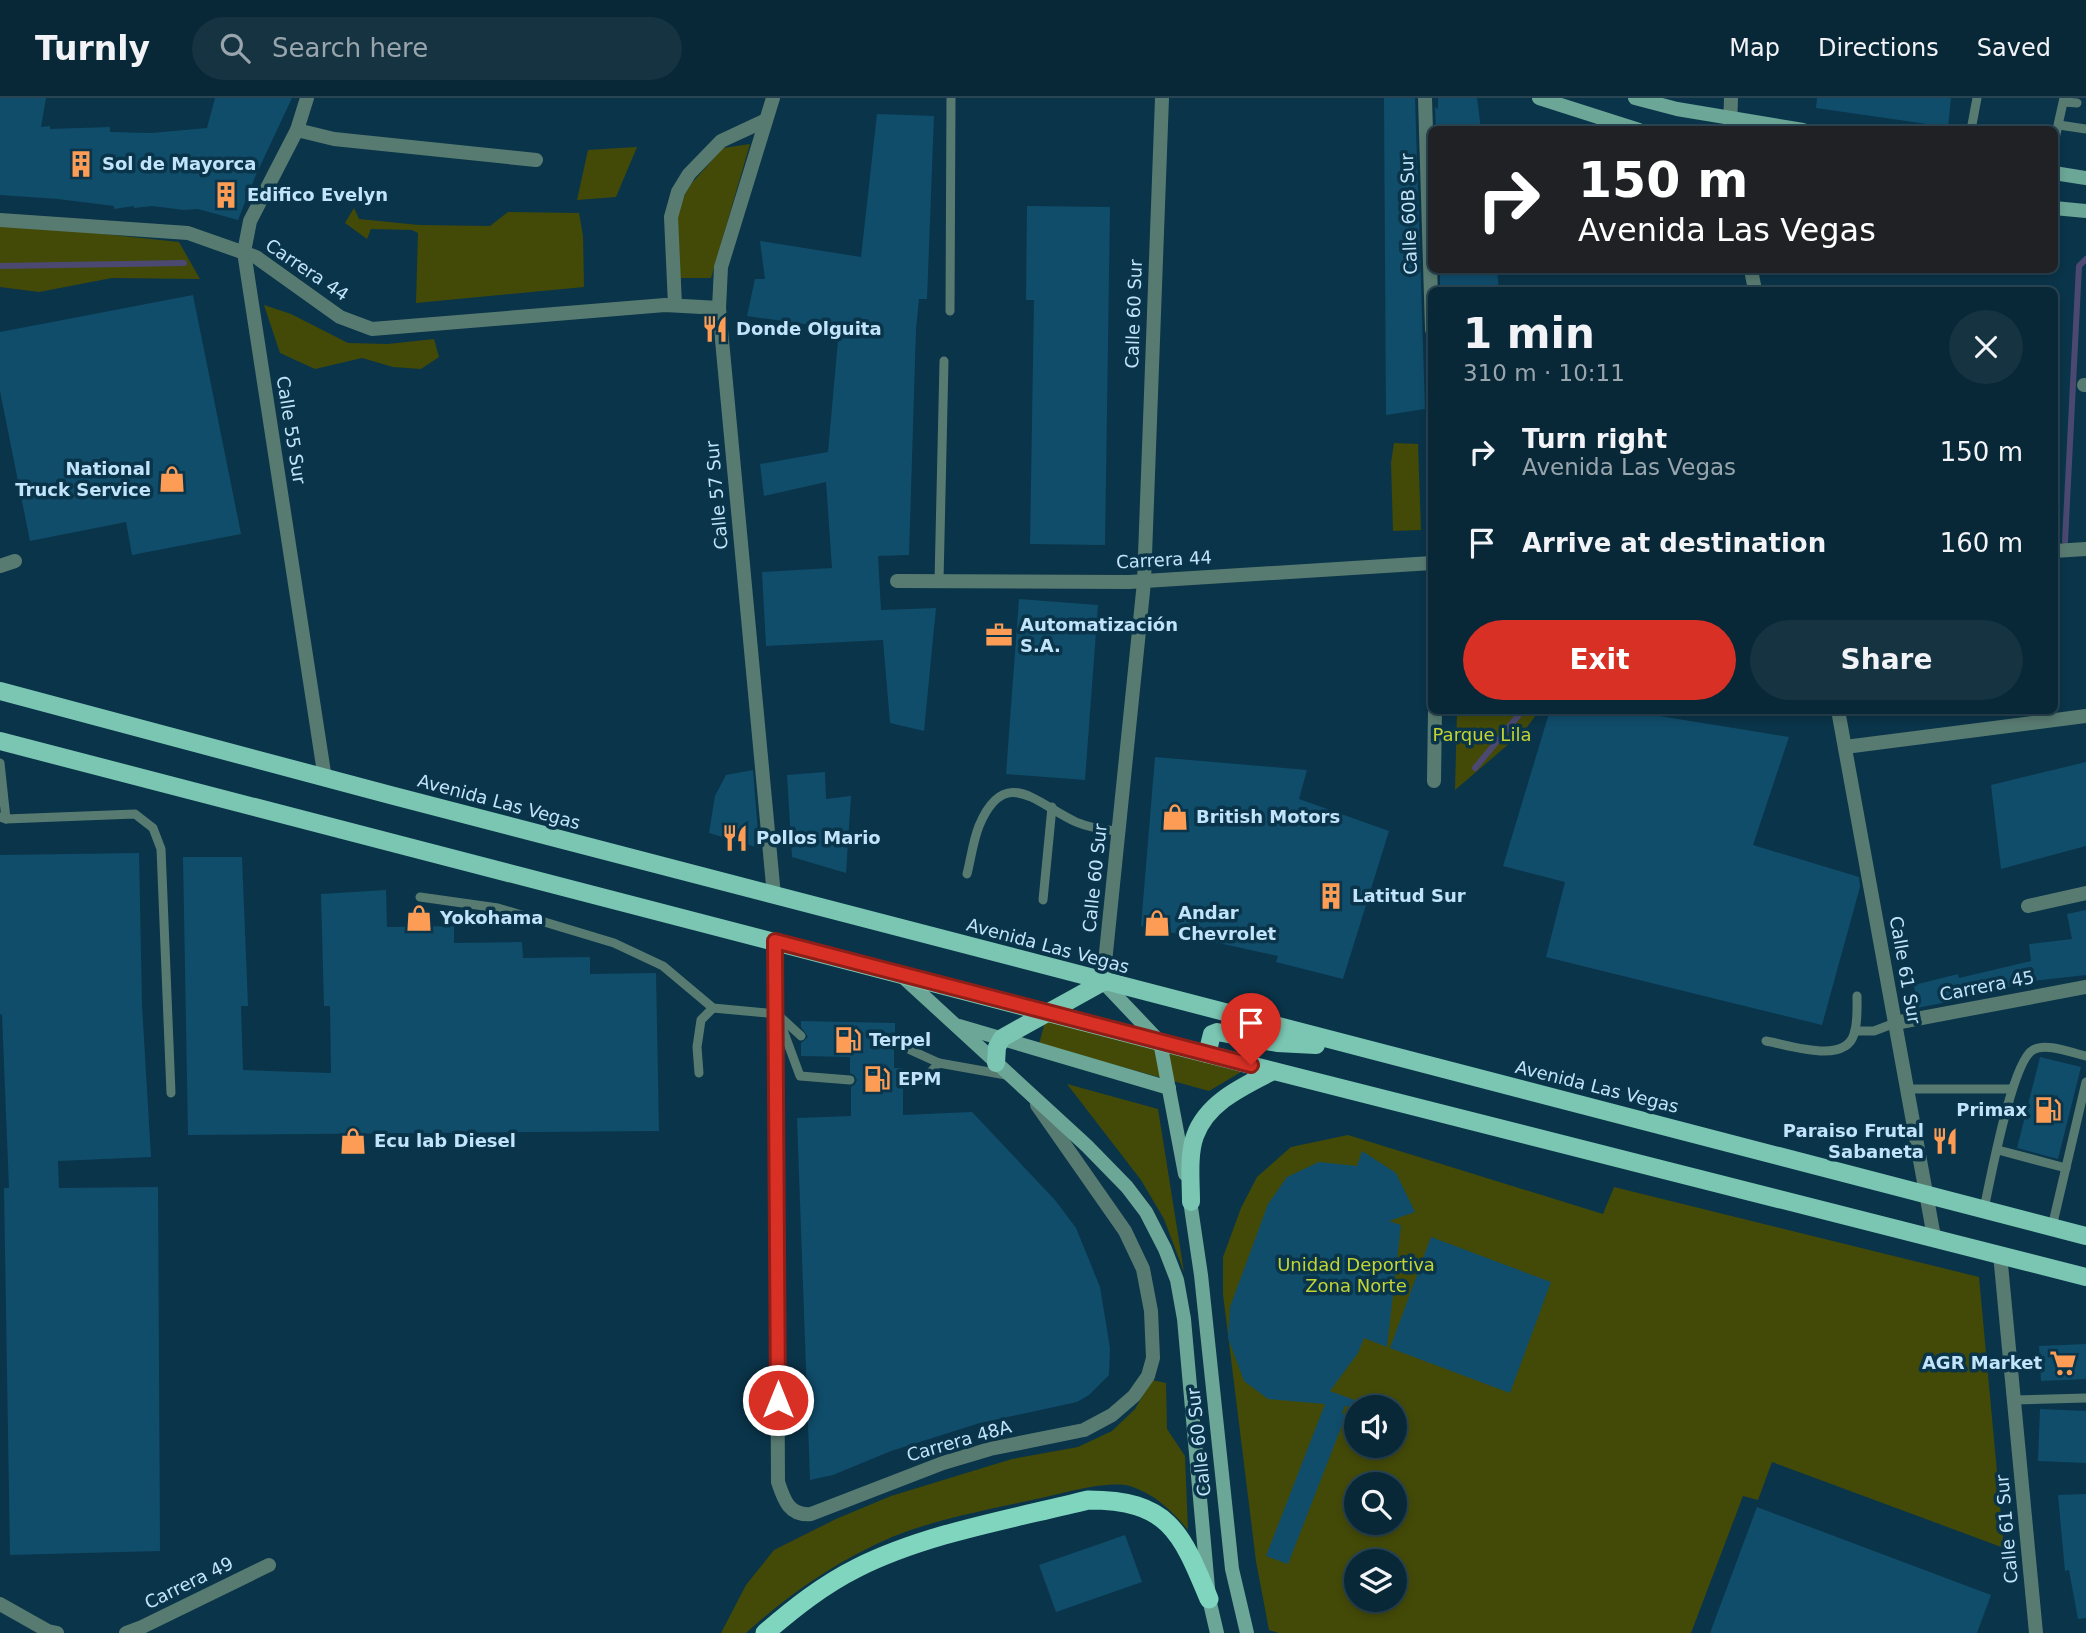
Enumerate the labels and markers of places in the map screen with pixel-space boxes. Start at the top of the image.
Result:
building icon: Sol de Mayorca [66,149,96,179]
place label: Sol de Mayorca [102,153,256,174]
building icon: Edifico Evelyn [211,180,241,210]
place label: Edifico Evelyn [247,184,388,205]
restaurant icon: Donde Olguita [700,314,730,344]
place label: Donde Olguita [736,318,882,339]
place label: National Truck Service [15,458,151,500]
shop icon: National Truck Service [157,464,187,494]
place label: Automatización S.A. [1020,614,1178,656]
office icon: Automatización S.A. [984,620,1014,650]
shop icon: British Motors [1160,802,1190,832]
place label: British Motors [1196,806,1340,827]
restaurant icon: Pollos Mario [720,823,750,853]
place label: Pollos Mario [756,827,881,848]
building icon: Latitud Sur [1316,881,1346,911]
place label: Latitud Sur [1352,885,1466,906]
place label: Andar Chevrolet [1178,902,1277,944]
shop icon: Yokohama [404,903,434,933]
place label: Yokohama [439,907,543,928]
shop icon: Andar Chevrolet [1142,908,1172,938]
pin [1221,993,1281,1065]
fuel station icon: Terpel [833,1025,863,1055]
place label: Terpel [869,1029,931,1050]
fuel station icon: EPM [862,1064,892,1094]
place label: EPM [898,1068,941,1089]
fuel station icon: Primax [2033,1095,2063,1125]
place label: Primax [1956,1099,2027,1120]
place label: Paraiso Frutal Sabaneta [1783,1120,1924,1162]
shop icon: Ecu lab Diesel [338,1126,368,1156]
restaurant icon: Paraiso Frutal Sabaneta [1930,1126,1960,1156]
place label: Ecu lab Diesel [374,1130,516,1151]
supermarket icon: AGR Market [2048,1348,2078,1378]
place label: AGR Market [1922,1352,2042,1373]

